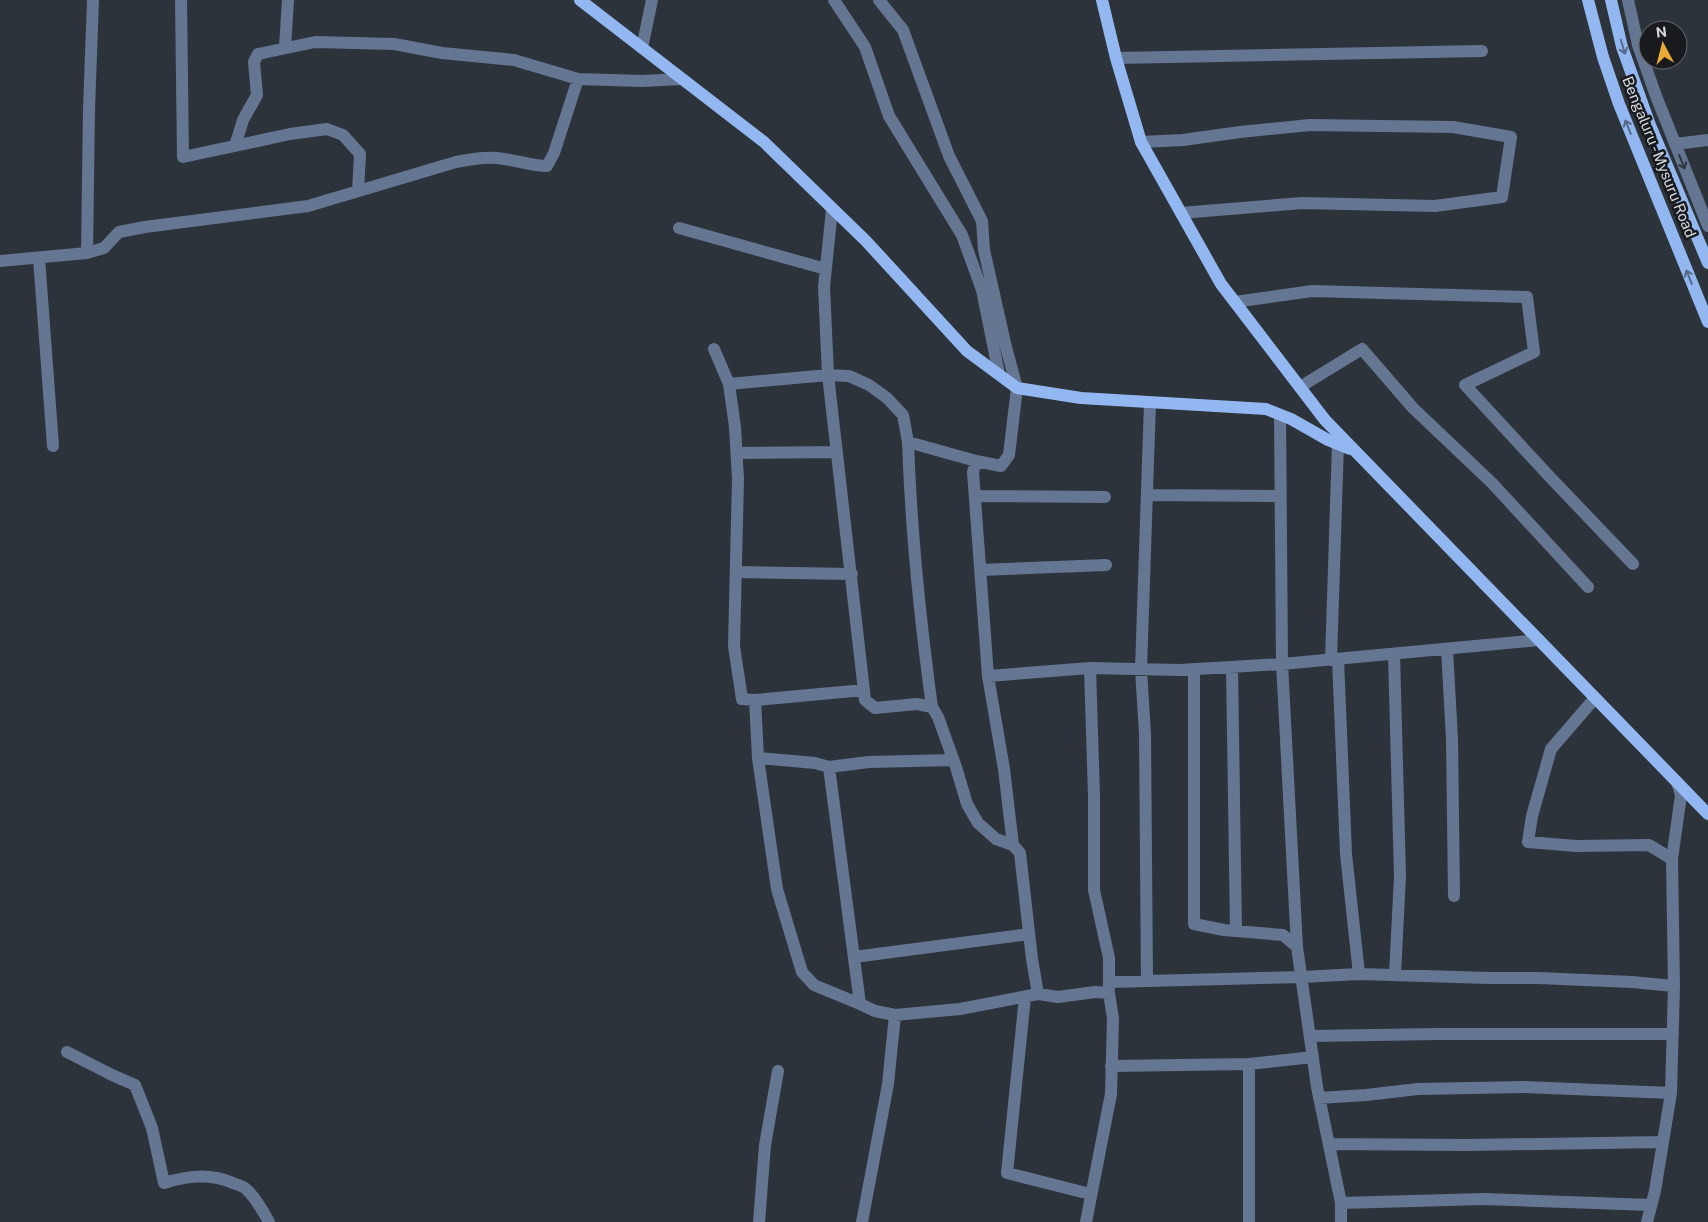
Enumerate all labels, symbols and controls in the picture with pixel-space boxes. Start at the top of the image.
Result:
north arrow [1638,20,1688,70]
text: N [1655,23,1668,41]
one-way arrow [1618,39,1628,55]
street label: Bengaluru - Mysuru Road [1619,74,1700,240]
one-way arrow [1622,120,1632,135]
one-way arrow [1678,154,1687,169]
one-way arrow [1684,270,1694,285]

